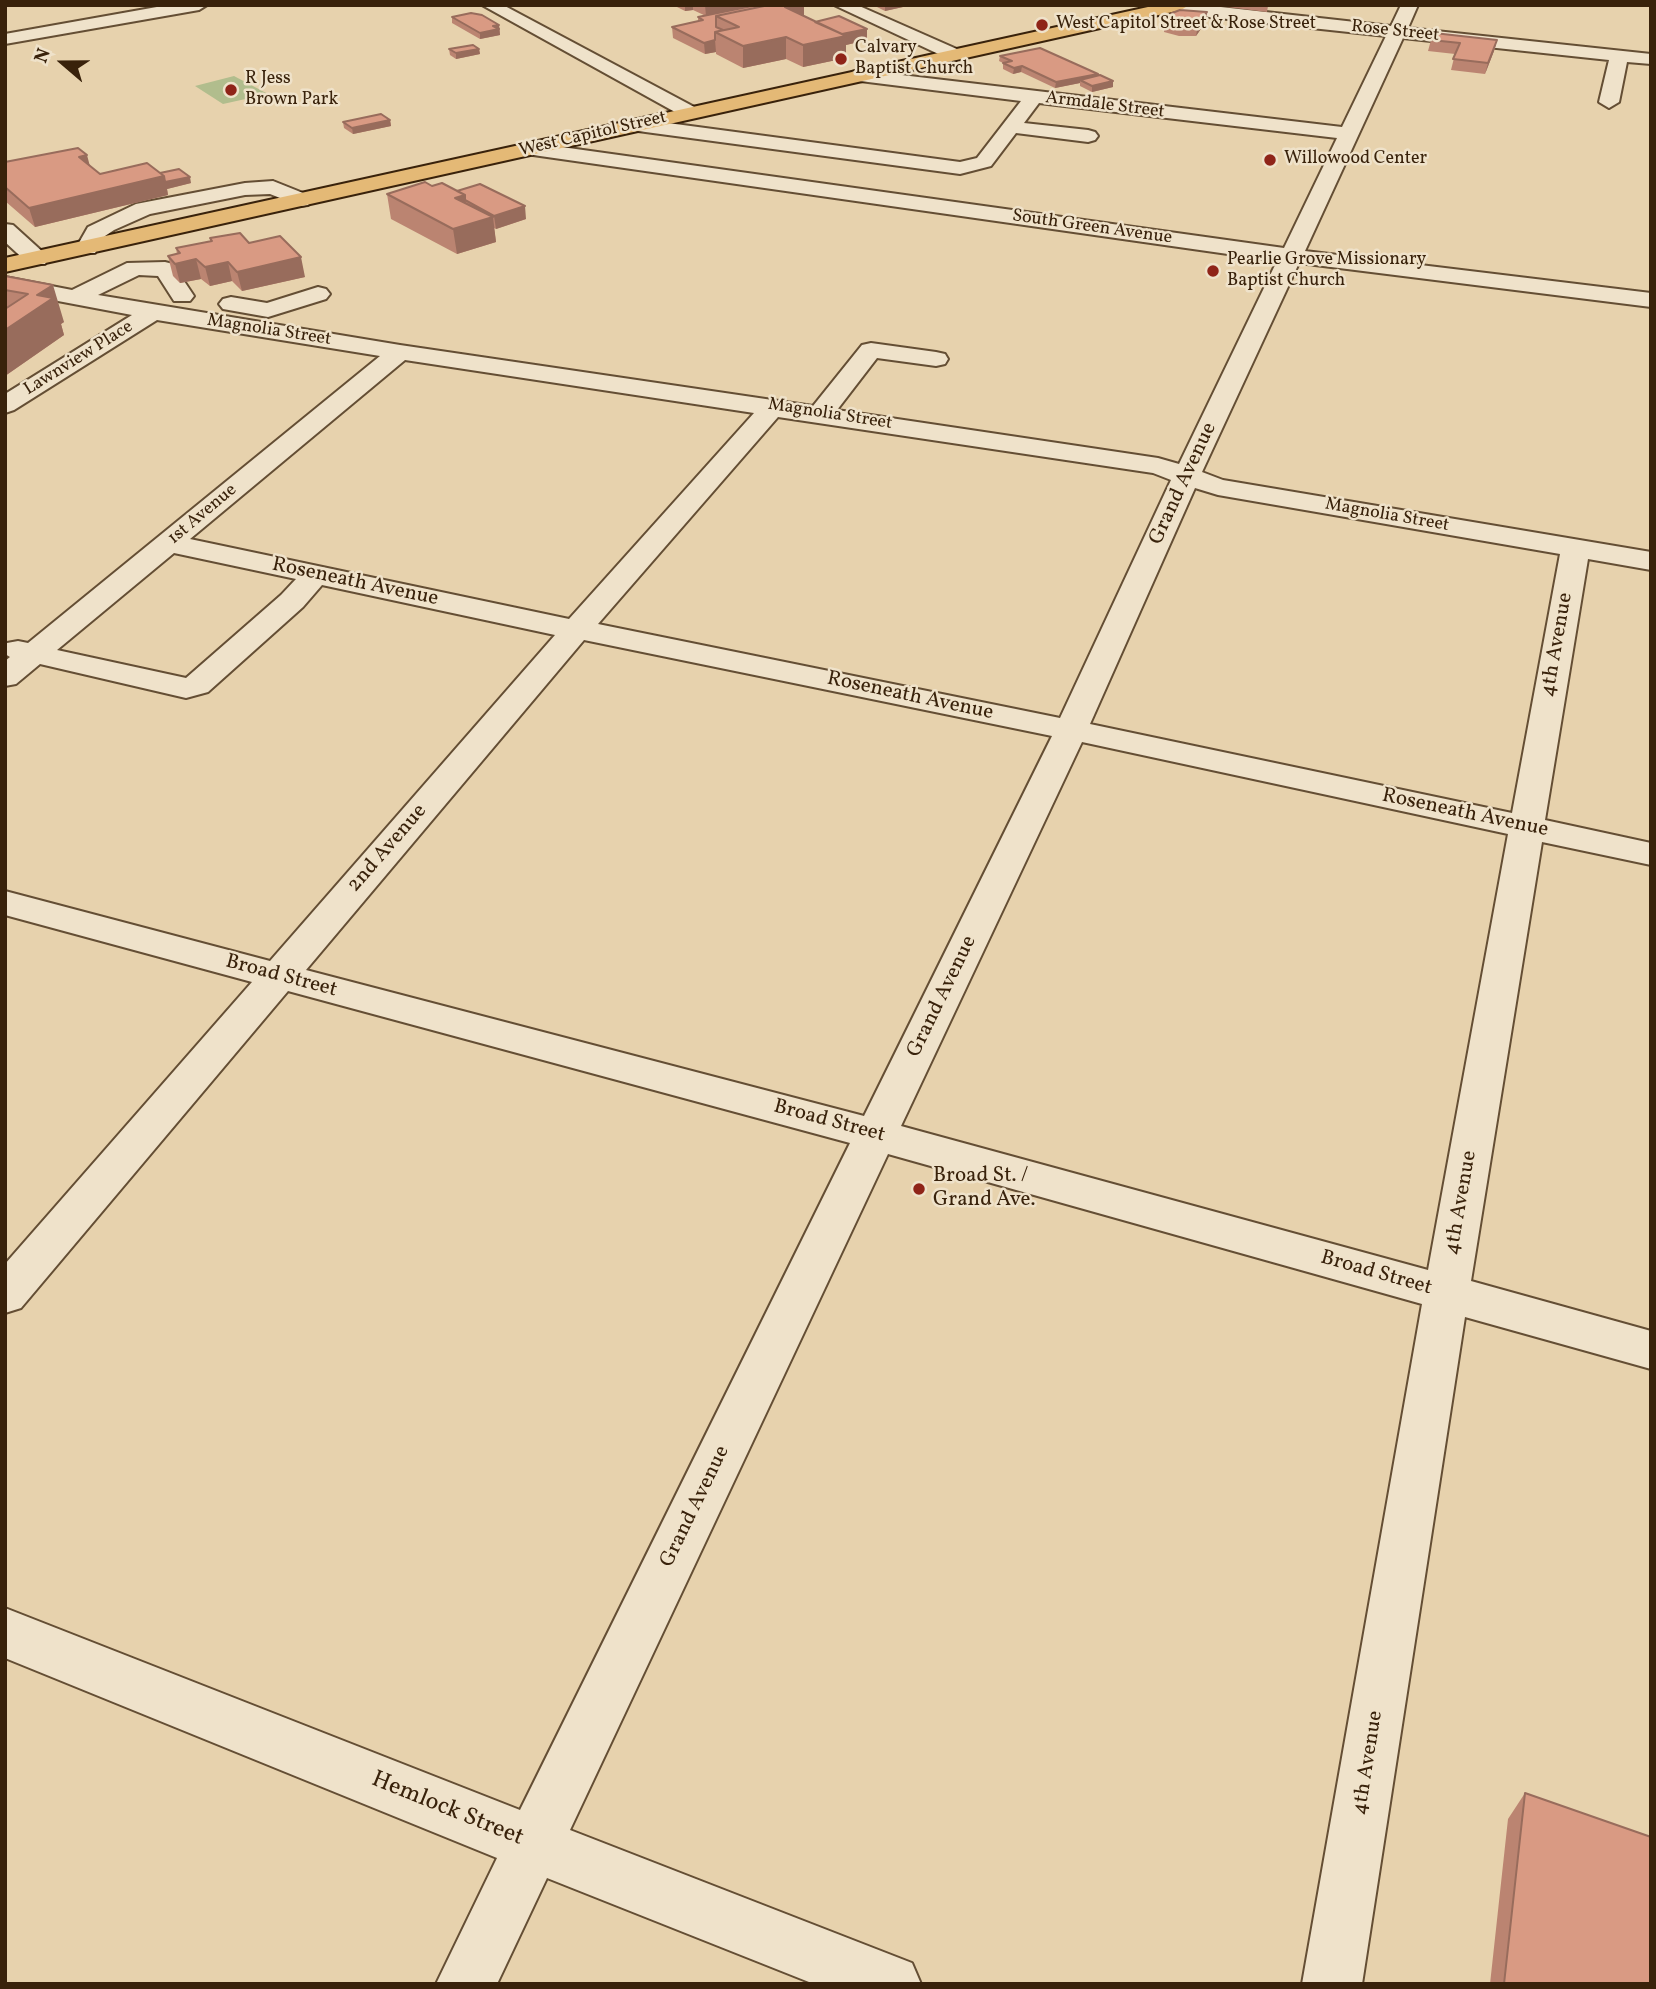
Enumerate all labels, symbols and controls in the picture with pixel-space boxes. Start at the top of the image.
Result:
place label: West Capitol Street & Rose Street [1056,14,1316,36]
marker: West Capitol Street & Rose Street [1034,17,1050,33]
street label: Rose Street [1350,17,1440,47]
north arrow [28,28,98,98]
place label: Calvary Baptist Church [855,38,973,80]
text: N [29,45,58,67]
marker: Calvary Baptist Church [833,51,849,67]
place label: R Jess Brown Park [245,69,338,112]
marker: R Jess Brown Park [223,82,239,98]
street label: Armdale Street [1044,88,1166,124]
street label: West Capitol Street [517,108,669,162]
place label: Willowood Center [1284,149,1427,171]
marker: Willowood Center [1262,152,1278,168]
street label: South Green Avenue [1011,206,1173,250]
place label: Pearlie Grove Missionary Baptist Church [1227,250,1426,292]
marker: Pearlie Grove Missionary Baptist Church [1205,263,1221,279]
street label: Magnolia Street [205,311,333,351]
street label: Lawnview Place [20,317,138,401]
street label: Magnolia Street [766,395,894,435]
street label: Grand Avenue [1145,419,1223,549]
street label: 1st Avenue [164,480,242,550]
street label: Magnolia Street [1323,494,1451,538]
street label: Roseneath Avenue [269,553,441,613]
street label: 4th Avenue [1536,591,1580,699]
street label: Roseneath Avenue [824,667,996,727]
street label: Roseneath Avenue [1379,784,1551,844]
street label: 2nd Avenue [343,800,433,898]
street label: Grand Avenue [903,932,983,1062]
street label: Broad Street [222,950,340,1004]
street label: Broad Street [770,1095,888,1149]
street label: 4th Avenue [1440,1149,1484,1257]
place label: Broad St. / Grand Ave. [933,1164,1036,1214]
marker: Broad St. / Grand Ave. [911,1181,927,1197]
street label: Broad Street [1317,1246,1435,1302]
street label: Grand Avenue [656,1442,736,1572]
street label: 4th Avenue [1348,1709,1390,1817]
street label: Hemlock Street [367,1766,527,1854]

